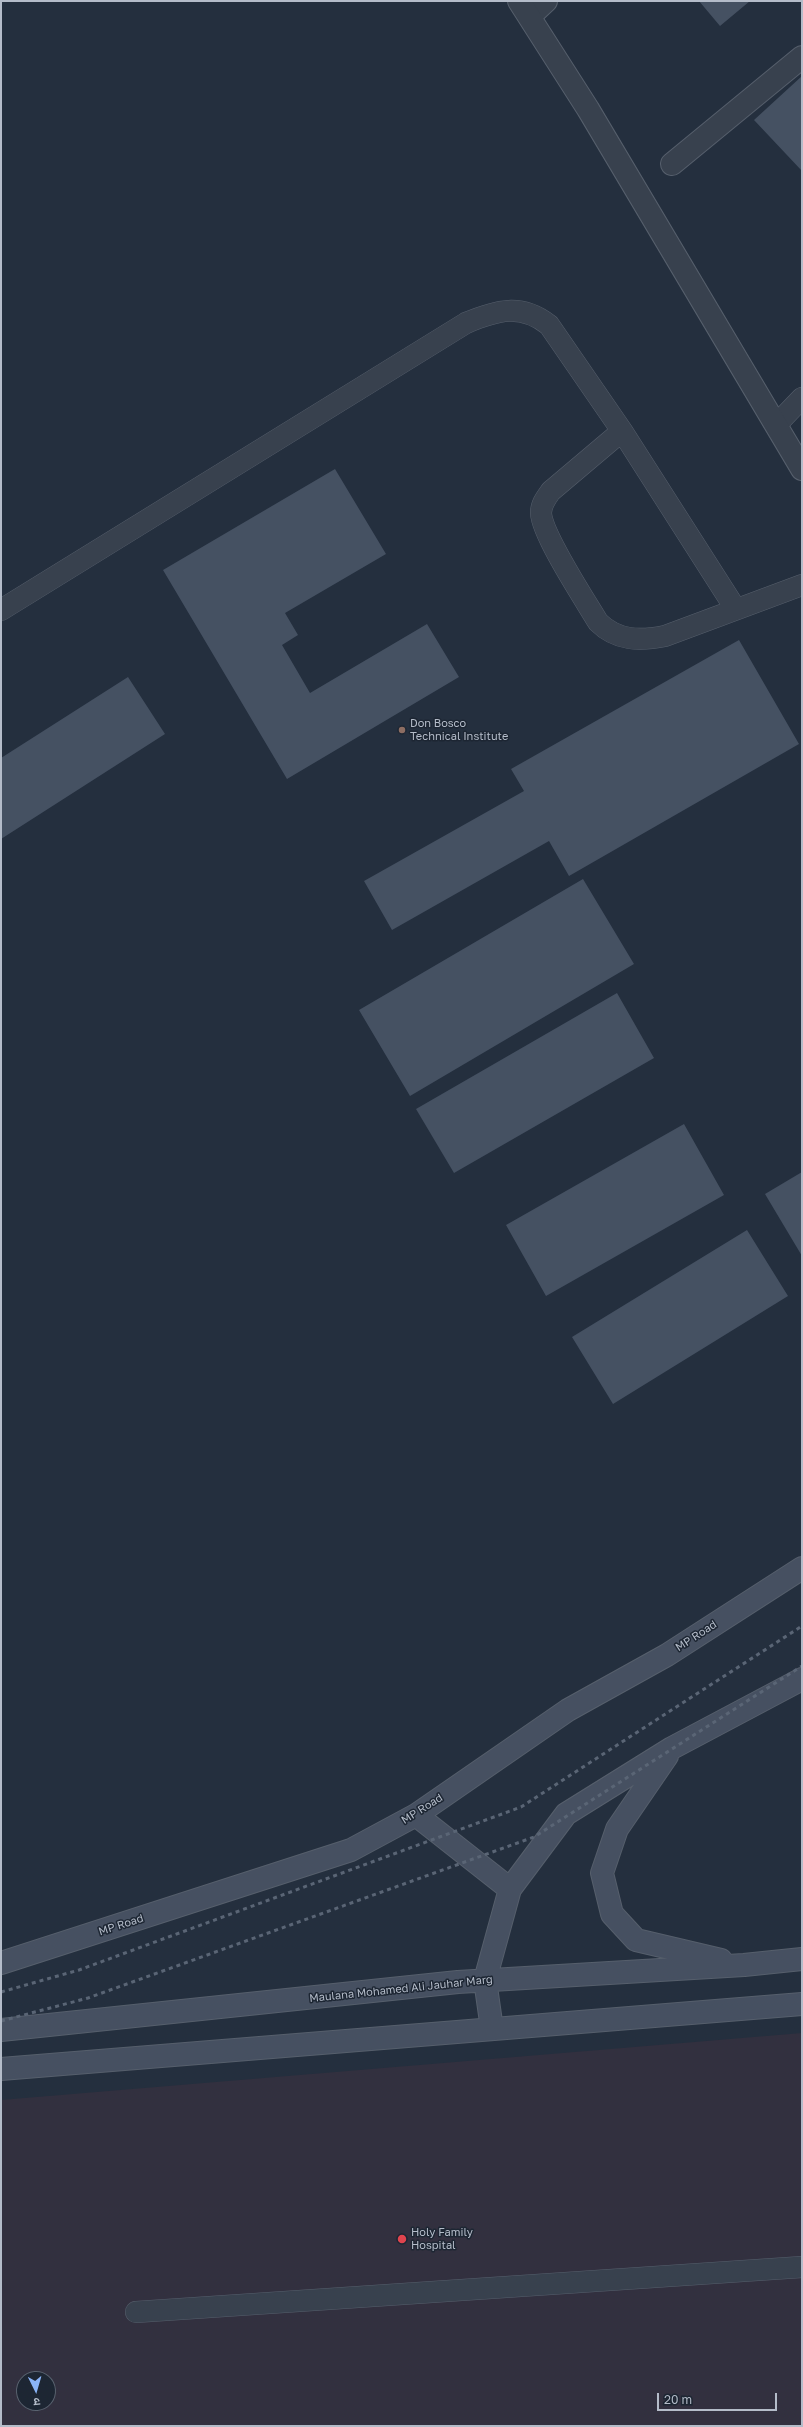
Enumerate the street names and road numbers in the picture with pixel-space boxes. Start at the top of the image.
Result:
street label: MP Road [673,1618,719,1654]
street label: MP Road [399,1791,445,1827]
street label: MP Road [97,1912,145,1938]
street label: Maulana Mohamed Ali Jauhar Marg [309,1973,493,2005]

